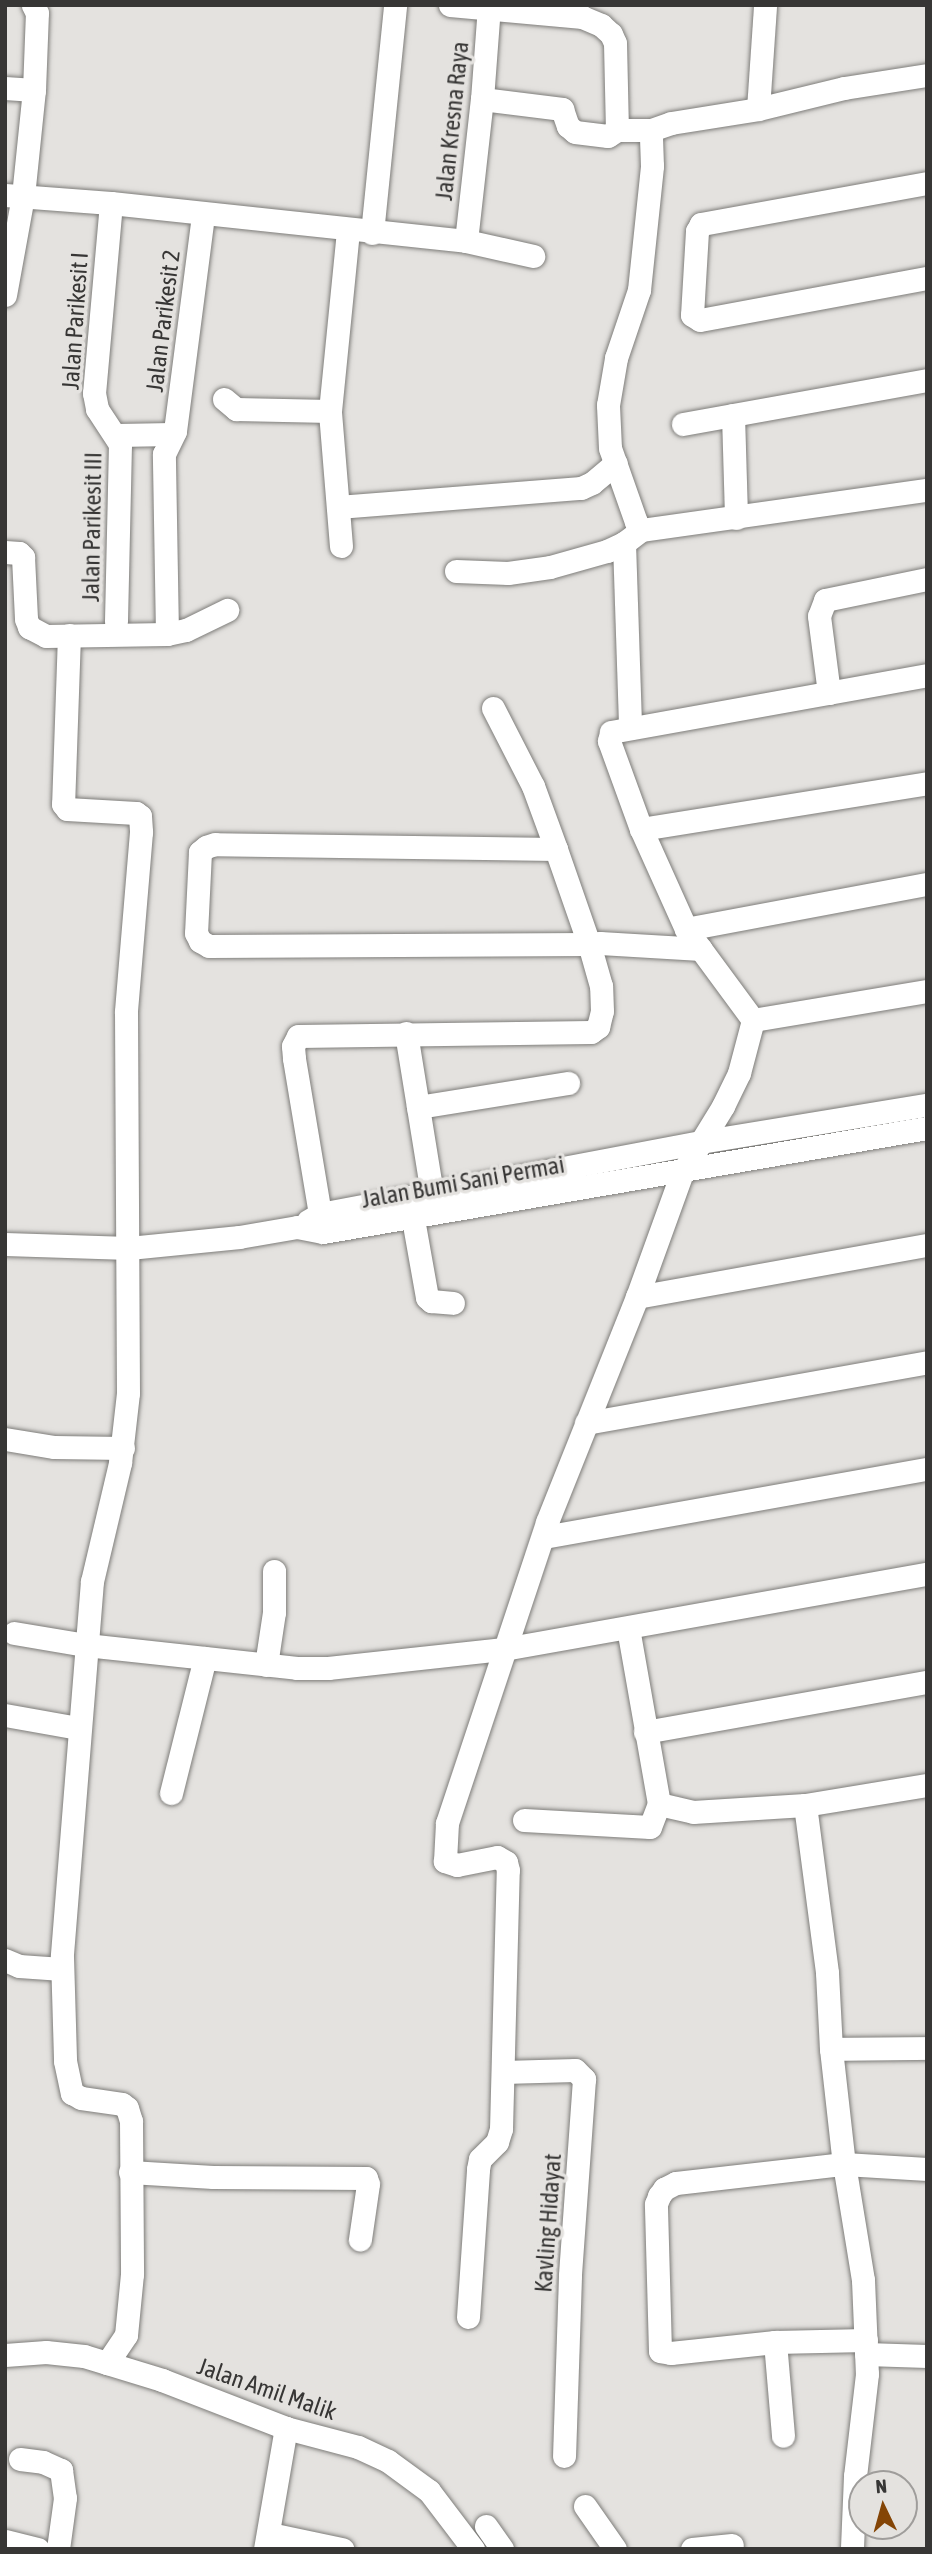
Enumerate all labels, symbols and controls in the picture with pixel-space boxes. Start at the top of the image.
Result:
street label: Jalan Kresna Raya [429,40,475,202]
street label: Jalan Parikesit 2 [140,248,186,394]
street label: Jalan Parikesit I [56,251,94,391]
street label: Jalan Parikesit III [76,452,108,602]
street label: Jalan Bumi Sani Permai [359,1150,567,1214]
street label: Kavling Hidayat [529,2153,567,2293]
street label: Jalan Amil Malik [194,2352,340,2426]
north arrow [848,2470,918,2540]
text: N [875,2475,888,2498]

